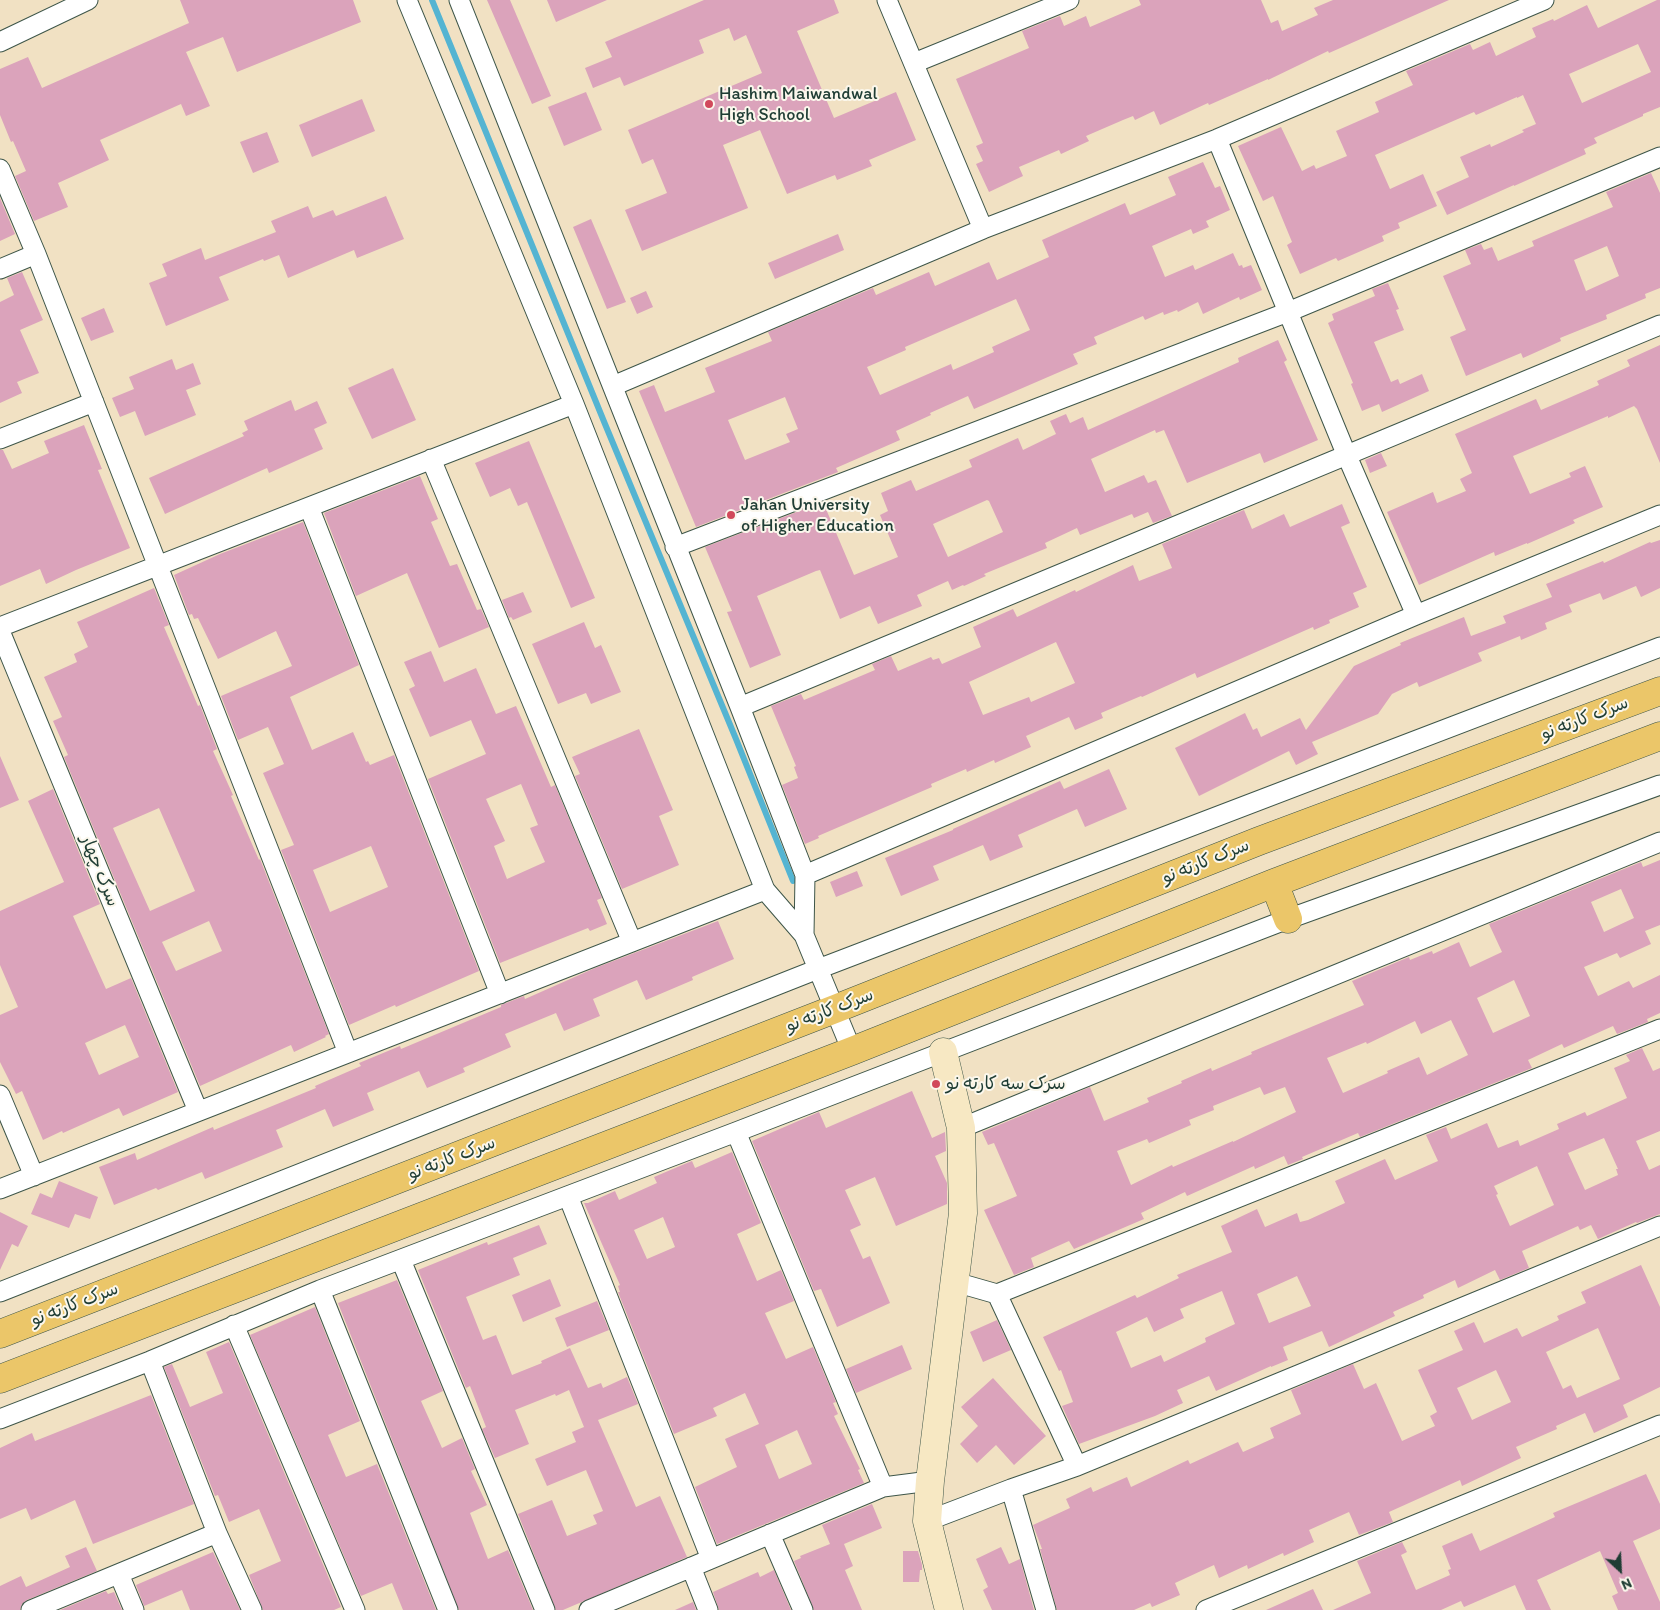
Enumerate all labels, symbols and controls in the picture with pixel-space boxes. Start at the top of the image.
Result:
place label: Hashim Maiwandwal High School [719,83,878,126]
marker: Hashim Maiwandwal High School [703,98,715,110]
place label: Jahan University of Higher Education [741,494,894,536]
marker: Jahan University of Higher Education [725,509,737,521]
street label: سرک کارته نو [1538,692,1632,746]
street label: سرک چهار [75,832,123,910]
street label: سرک کارته نو [1159,835,1253,889]
street label: سرک کارته نو [783,984,877,1038]
place label: سرک سه کارته نو [946,1073,1066,1095]
marker: سرک سه کارته نو [930,1078,942,1090]
street label: سرک کارته نو [405,1132,499,1186]
street label: سرک کارته نو [28,1278,122,1332]
north arrow [1595,1545,1645,1595]
text: N [1619,1574,1634,1594]

